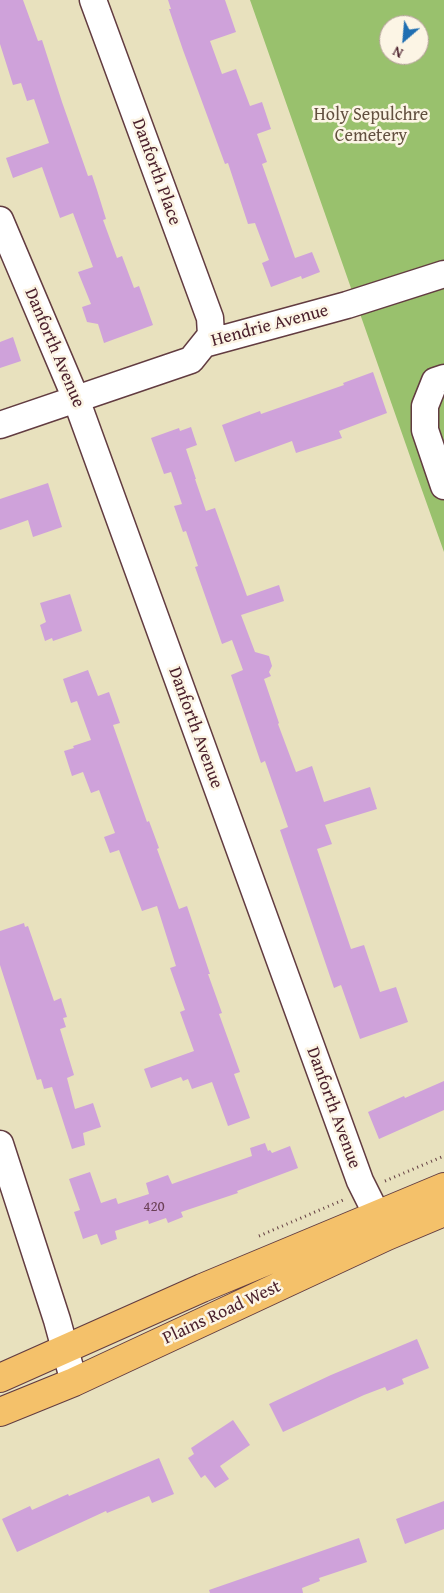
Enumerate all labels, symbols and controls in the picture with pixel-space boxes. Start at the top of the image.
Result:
north arrow [379,15,429,65]
text: N [389,41,406,64]
park label: Holy Sepulchre Cemetery [314,104,428,146]
street label: Danforth Place [127,116,185,228]
street label: Danforth Avenue [19,285,89,411]
street label: Hendrie Avenue [209,300,331,352]
street label: Danforth Avenue [163,664,227,792]
street label: Danforth Avenue [301,1044,365,1172]
house number: 420 [143,1198,165,1216]
street label: Plains Road West [160,1276,284,1350]

